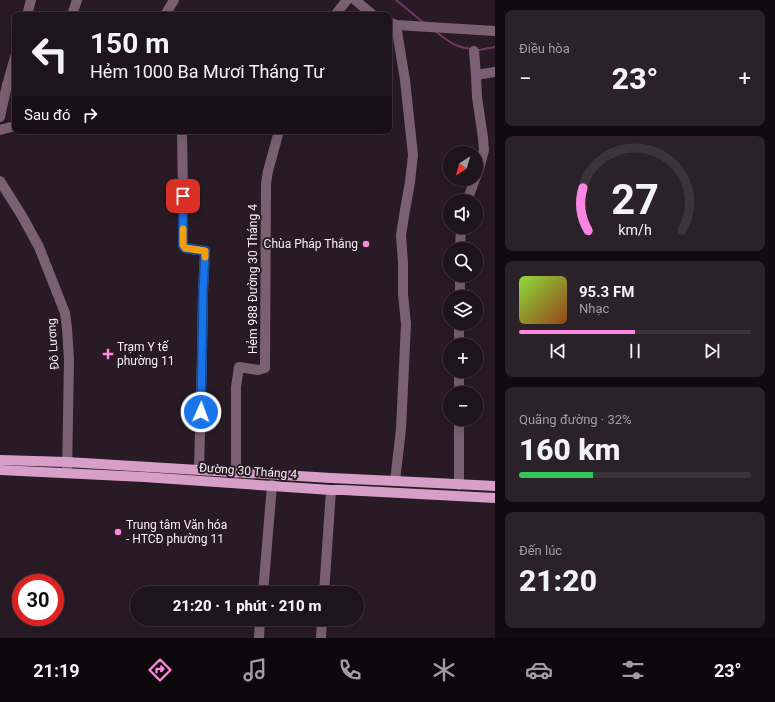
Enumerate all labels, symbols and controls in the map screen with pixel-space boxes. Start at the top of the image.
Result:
text: 150 m [90,27,169,60]
icon: left [24,28,76,80]
text: Điều hòa [519,41,570,56]
text: Hẻm 1000 Ba Mươi Tháng Tư [90,61,324,82]
text: 23° [612,61,658,96]
text: − [519,66,532,91]
text: + [739,66,751,91]
icon: right [79,104,101,126]
text: Sau đó [24,106,71,124]
north arrow [443,146,483,186]
map controls [443,146,483,426]
text: 27 [611,175,659,224]
pin [166,179,200,213]
icon: arrive [172,185,194,207]
button: sound [443,194,483,234]
street label: Hẻm 988 Đường 30 Tháng 4 [246,204,260,354]
text: km/h [618,222,652,238]
place label: Chùa Pháp Thắng [264,237,358,251]
marker: Chùa Pháp Thắng [361,239,371,249]
button: search [443,242,483,282]
text: 95.3 FM [579,283,634,301]
button: layers [443,290,483,330]
text: Nhạc [579,301,609,316]
street label: Đô Lương [44,318,62,370]
button: + [443,338,483,378]
place label: Trạm Y tế phường 11 [117,340,174,368]
icon: previous [547,340,569,362]
icon: pause [624,340,646,362]
icon: next [701,340,723,362]
marker: Trạm Y tế phường 11 [102,348,114,360]
button: − [443,386,483,426]
position arrow [180,391,222,433]
text: Quãng đường · 32% [519,412,632,427]
text: 160 km [519,432,621,467]
street label: Đường 30 Tháng 4 [198,461,298,481]
place label: Trung tâm Văn hóa - HTCĐ phường 11 [126,518,227,546]
marker: Trung tâm Văn hóa - HTCĐ phường 11 [113,527,123,537]
text: Đến lúc [519,543,562,558]
text: 21:20 [519,563,597,598]
speed limit sign: 30 [12,574,64,626]
text: 21:20 · 1 phút · 210 m [173,597,321,615]
icon: directions [146,656,174,684]
icon: music [241,656,269,684]
icon: phone [336,656,364,684]
icon: climate [430,656,458,684]
icon: car [525,656,553,684]
icon: filters [619,656,647,684]
text: 21:19 [33,660,80,681]
text: 23° [714,660,742,681]

